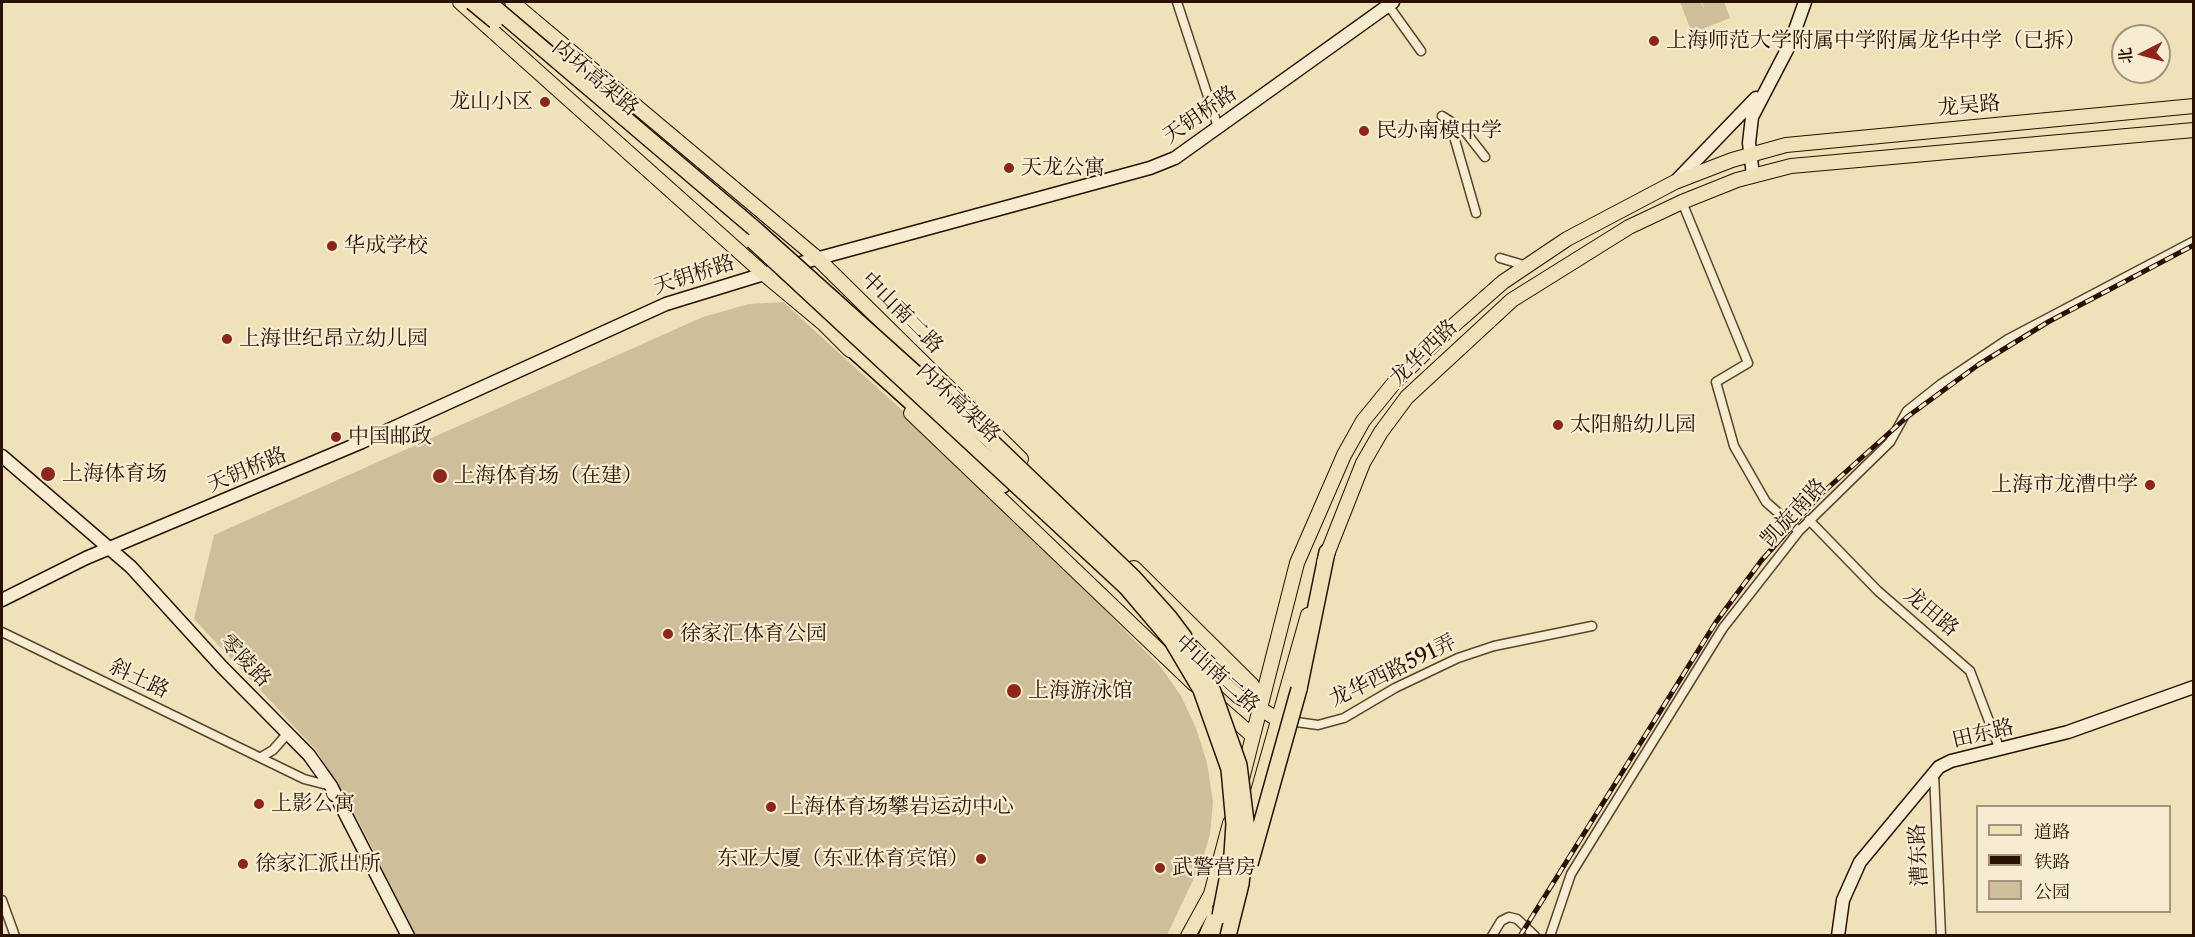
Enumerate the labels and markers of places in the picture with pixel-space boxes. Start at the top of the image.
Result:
place label: 上海师范大学附属中学附属龙华中学（已拆） [1666,28,2086,54]
marker: 上海师范大学附属中学附属龙华中学（已拆） [1647,34,1661,48]
place label: 龙山小区 [449,89,533,115]
marker: 龙山小区 [538,95,552,109]
place label: 民办南模中学 [1376,118,1502,144]
marker: 民办南模中学 [1357,124,1371,138]
place label: 天龙公寓 [1021,155,1105,181]
marker: 天龙公寓 [1002,161,1016,175]
place label: 华成学校 [344,233,428,259]
marker: 华成学校 [325,239,339,253]
place label: 上海世纪昂立幼儿园 [239,326,428,352]
marker: 上海世纪昂立幼儿园 [220,332,234,346]
place label: 太阳船幼儿园 [1570,412,1696,438]
marker: 太阳船幼儿园 [1551,418,1565,432]
place label: 中国邮政 [348,424,432,450]
marker: 中国邮政 [329,430,343,444]
place label: 上海体育场 [62,461,167,487]
place label: 上海体育场（在建） [454,463,643,489]
marker: 上海体育场 [39,465,57,483]
marker: 上海体育场（在建） [431,467,449,485]
place label: 上海市龙漕中学 [1991,472,2138,498]
marker: 上海市龙漕中学 [2143,478,2157,492]
place label: 徐家汇体育公园 [680,621,827,647]
marker: 徐家汇体育公园 [661,627,675,641]
place label: 上海游泳馆 [1028,678,1133,704]
marker: 上海游泳馆 [1005,682,1023,700]
place label: 上影公寓 [271,791,355,817]
place label: 上海体育场攀岩运动中心 [783,794,1014,820]
marker: 上影公寓 [252,797,266,811]
marker: 上海体育场攀岩运动中心 [764,800,778,814]
place label: 东亚大厦（东亚体育宾馆） [717,846,969,872]
place label: 徐家汇派出所 [255,851,381,877]
marker: 东亚大厦（东亚体育宾馆） [974,852,988,866]
place label: 武警营房 [1172,855,1256,881]
marker: 徐家汇派出所 [236,857,250,871]
marker: 武警营房 [1153,861,1167,875]

